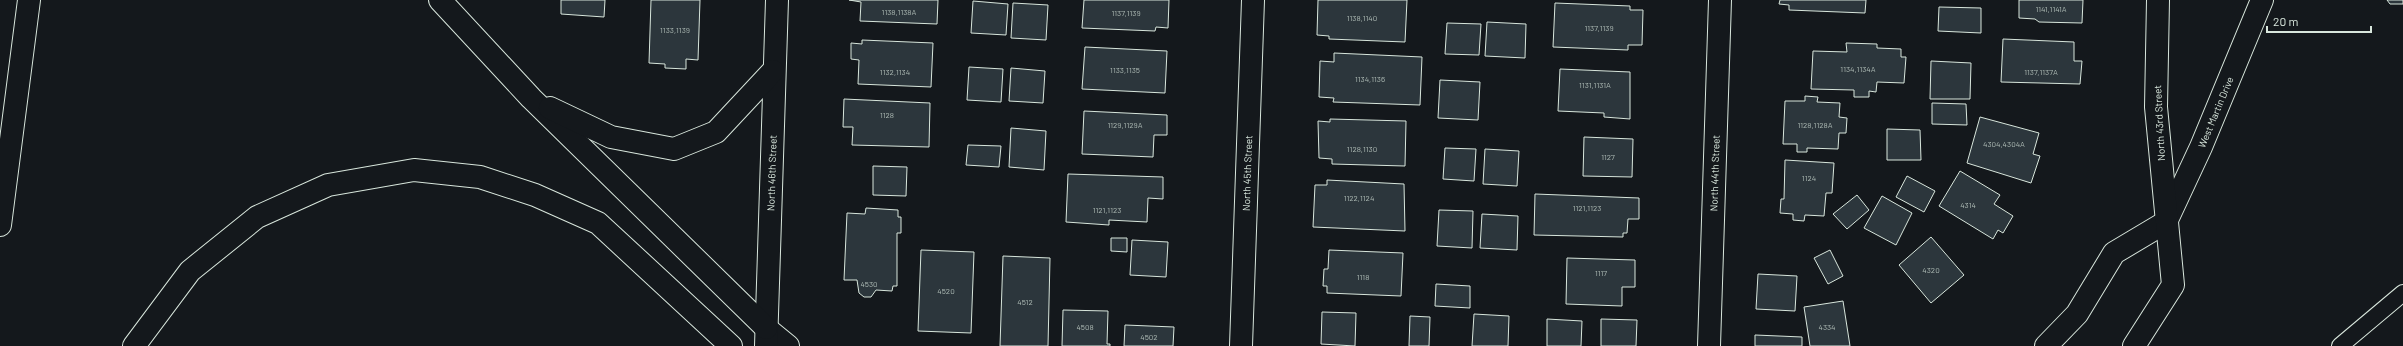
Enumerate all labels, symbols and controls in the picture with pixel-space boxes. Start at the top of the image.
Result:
house number: 1141,1141A [2035,4,2067,14]
house number: 1138,1138A [882,7,917,17]
house number: 1137,1139 [1111,8,1141,18]
scale bar [2267,8,2371,34]
house number: 1138,1140 [1347,13,1377,23]
text: 20 m [2273,14,2299,28]
house number: 1137,1139 [1584,23,1614,33]
house number: 1133,1139 [660,25,690,35]
house number: 1134,1134A [1840,64,1876,74]
house number: 1133,1135 [1110,65,1140,75]
house number: 1132,1134 [880,67,910,77]
house number: 1137,1137A [2024,67,2058,77]
house number: 1134,1136 [1355,74,1385,84]
street label: West Martin Drive [2195,75,2236,149]
house number: 1131,1131A [1579,80,1611,90]
street label: North 43rd Street [2151,84,2167,161]
house number: 1128 [880,110,894,120]
house number: 1129,1129A [1107,120,1143,130]
house number: 1128,1128A [1797,120,1833,130]
street label: North 44th Street [1707,134,1722,211]
street label: North 46th Street [764,135,779,211]
street label: North 45th Street [1240,135,1254,211]
house number: 4304,4304A [1983,139,2025,149]
house number: 1128,1130 [1347,144,1377,154]
house number: 1127 [1601,152,1615,162]
house number: 1124 [1802,173,1816,183]
house number: 1122,1124 [1344,193,1374,203]
house number: 4314 [1960,200,1976,210]
house number: 1121,1123 [1573,203,1601,213]
house number: 1121,1123 [1093,205,1121,215]
house number: 4320 [1922,265,1940,275]
house number: 1117 [1595,268,1607,278]
house number: 1118 [1357,272,1369,282]
house number: 4530 [860,279,878,289]
house number: 4520 [937,286,955,296]
house number: 4512 [1017,297,1033,307]
house number: 4508 [1076,322,1094,332]
house number: 4334 [1818,322,1836,332]
house number: 4502 [1140,332,1158,342]

